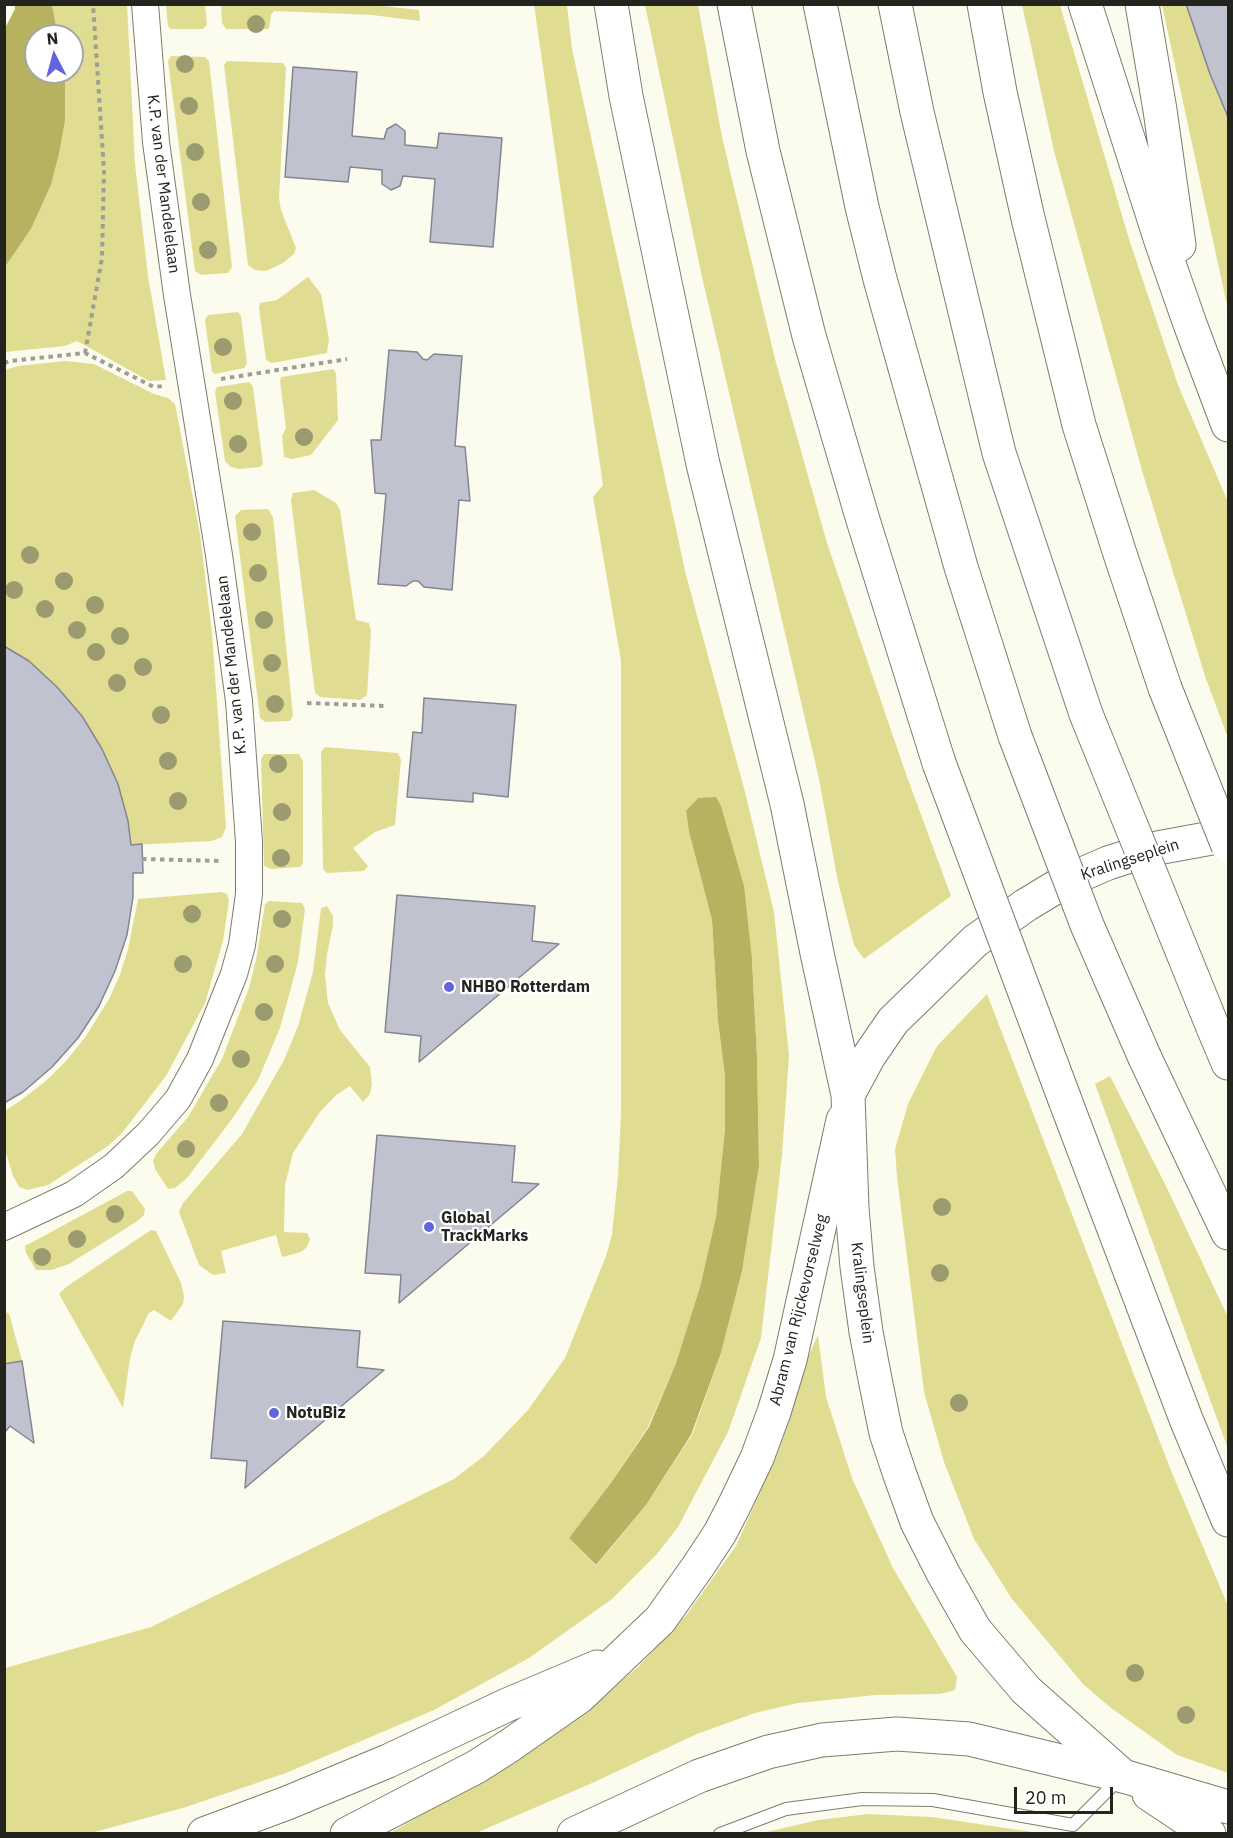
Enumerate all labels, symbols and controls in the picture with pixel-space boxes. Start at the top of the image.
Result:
north arrow [24,24,84,84]
text: N [46,28,59,49]
street label: K.P. van der Mandelelaan [142,93,184,275]
street label: K.P. van der Mandelelaan [213,574,251,756]
street label: Kralingseplein [1078,835,1182,885]
place label: NHBO Rotterdam [461,977,590,997]
marker: NHBO Rotterdam [442,980,456,994]
place label: Global TrackMarks [441,1208,528,1246]
street label: Abram van Rijckevorselweg [766,1212,832,1408]
marker: Global TrackMarks [422,1220,436,1234]
street label: Kralingseplein [846,1241,878,1345]
place label: NotuBiz [286,1403,346,1423]
marker: NotuBiz [267,1406,281,1420]
scale bar [1017,1775,1116,1813]
text: 20 m [1025,1786,1067,1809]

